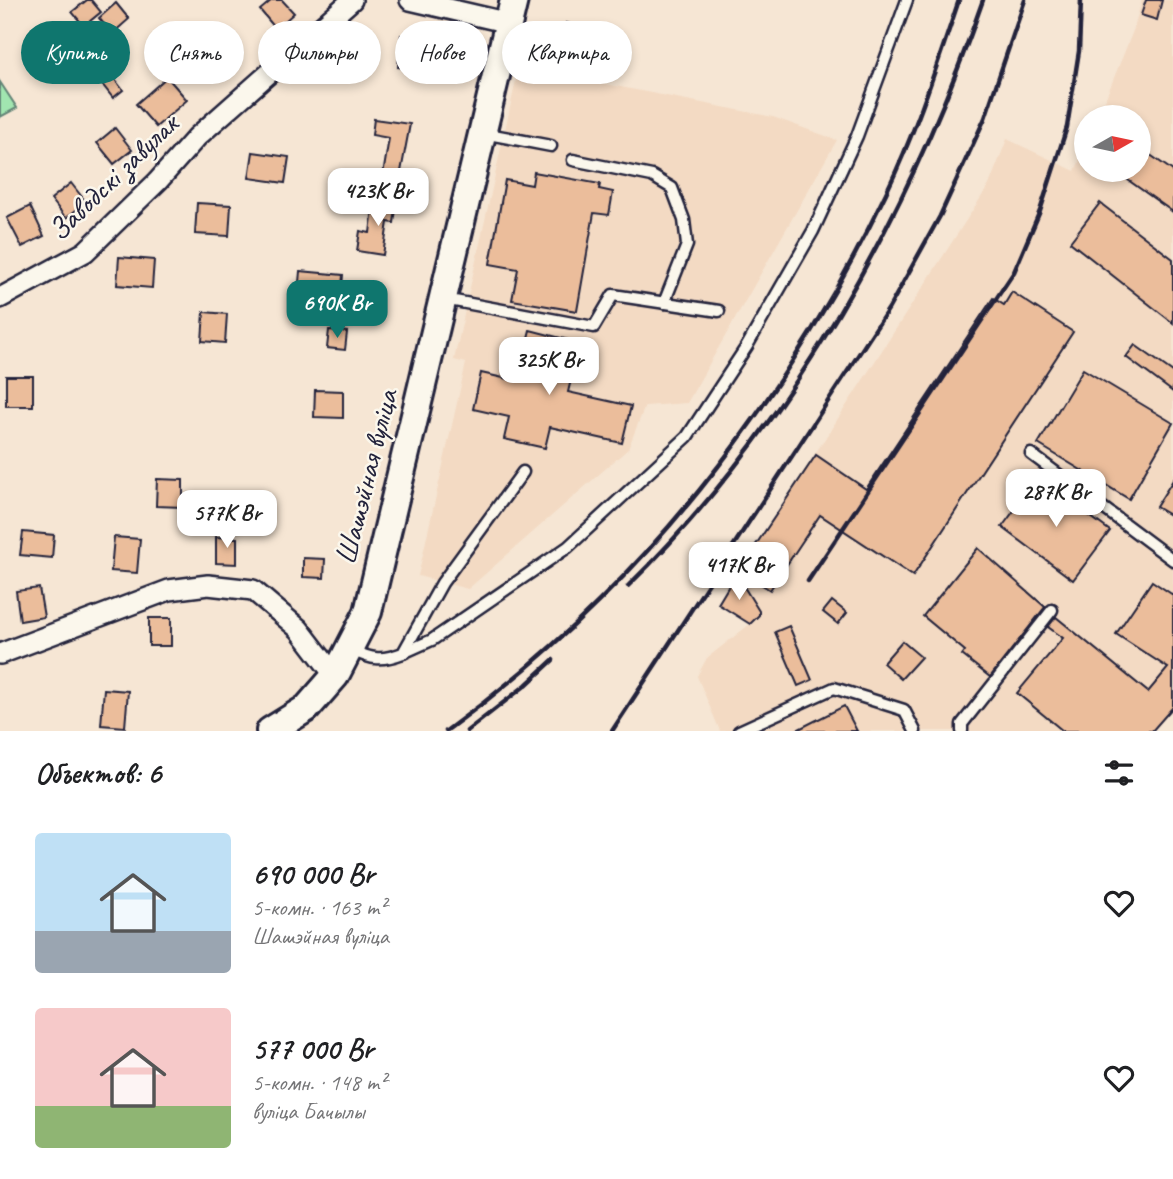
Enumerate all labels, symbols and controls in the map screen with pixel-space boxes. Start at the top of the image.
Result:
chip: Купить [21,21,130,84]
chip: Снять [144,21,244,84]
chip: Фильтры [258,21,381,84]
chip: Новое [395,21,488,84]
chip: Квартира [502,21,632,84]
street label: Заводскі завулак [40,103,188,249]
north arrow [1074,105,1152,182]
map controls [1074,105,1151,182]
pin: 423K Br [313,168,443,228]
text: 423K Br [344,176,412,205]
pin: 690K Br [272,280,402,340]
text: 690K Br [303,288,371,317]
pin: 325K Br [484,338,614,397]
text: 325K Br [515,345,583,374]
street label: Шашэйная вуліца [326,384,406,568]
pin: 287K Br [991,470,1121,529]
text: 287K Br [1022,477,1090,506]
pin: 577K Br [162,490,292,550]
text: 577K Br [193,498,261,527]
pin: 417K Br [674,542,804,602]
text: 417K Br [705,550,773,579]
text: Объектов: 6 [35,754,161,792]
icon: filters [1100,754,1138,792]
text: 690 000 Br [252,855,374,893]
icon: home [91,861,175,945]
icon: heart [1100,884,1138,922]
text: 5-комн. · 163 m² [252,893,386,922]
text: Шашэйная вуліца [252,922,389,951]
text: 577 000 Br [252,1030,373,1068]
icon: home [91,1036,175,1120]
icon: heart [1100,1059,1138,1097]
text: 5-комн. · 148 m² [252,1068,386,1097]
text: вуліца Бачылы [252,1097,365,1126]

